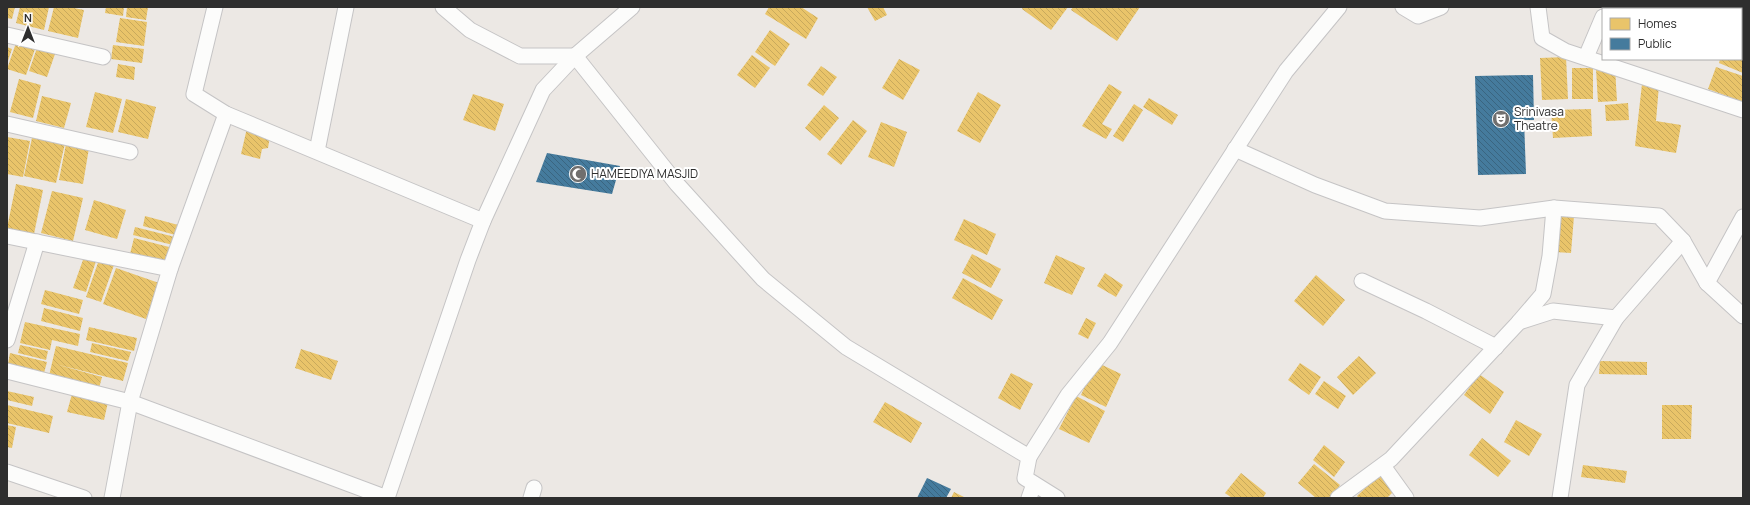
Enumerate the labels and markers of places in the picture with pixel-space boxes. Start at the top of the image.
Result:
place label: Srinivasa Theatre [1514,103,1564,134]
theatre icon: Srinivasa Theatre [1491,109,1511,129]
mosque icon: HAMEEDIYA MASJID [568,164,588,184]
place label: HAMEEDIYA MASJID [591,165,698,182]

